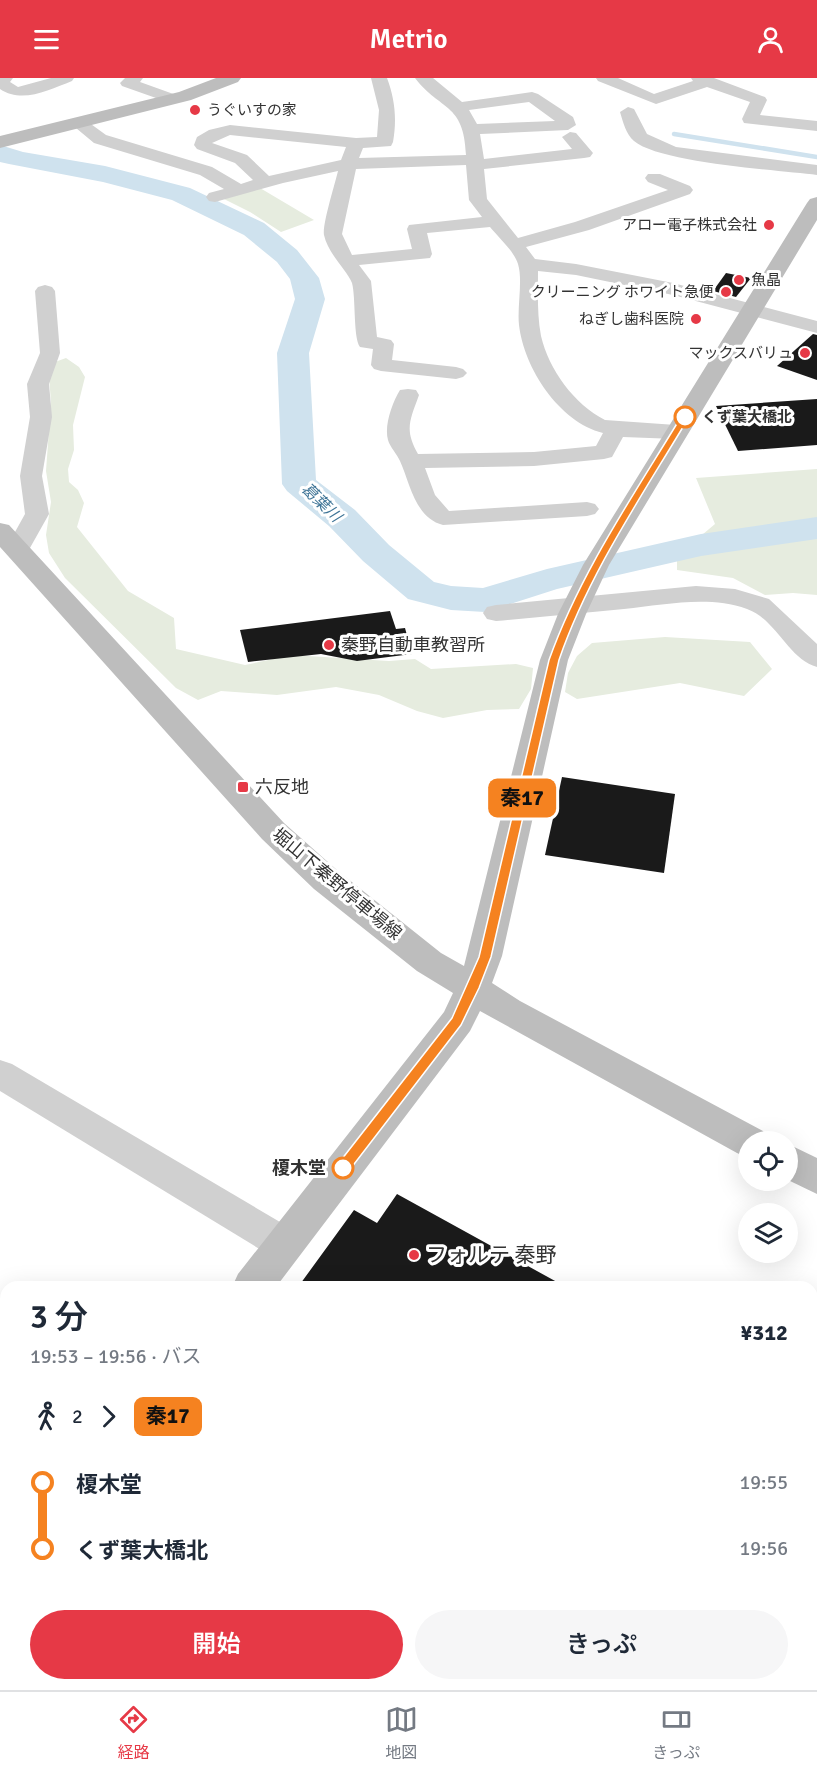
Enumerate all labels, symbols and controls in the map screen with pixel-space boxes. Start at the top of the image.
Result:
icon: menu [30,23,63,56]
text: Metrio [369,23,448,56]
icon: person [754,23,787,56]
place label: うぐいすの家 [207,101,297,119]
marker: うぐいすの家 [188,103,202,117]
place label: アロー電子株式会社 [622,216,757,234]
marker: アロー電子株式会社 [762,218,776,232]
place label: 魚晶 [751,271,781,289]
marker: 魚晶 [732,273,746,287]
place label: クリーニング ホワイト急便 [531,283,714,301]
marker: クリーニング ホワイト急便 [719,285,733,299]
place label: ねぎし歯科医院 [579,310,684,328]
marker: ねぎし歯科医院 [689,312,703,326]
place label: マックスバリュ [688,344,793,362]
marker: マックスバリュ [798,346,812,360]
marker: くず葉大橋北 [674,406,696,428]
place label: くず葉大橋北 [702,408,792,426]
water label: 葛葉川 [297,479,347,528]
place label: 秦野自動車教習所 [341,634,485,656]
marker: 秦野自動車教習所 [322,638,336,652]
place label: 六反地 [255,776,309,798]
line badge: 秦17 [488,778,556,818]
marker: 六反地 [236,780,250,794]
text: 秦17 [500,785,544,811]
street label: 堀山下秦野停車場線 [268,824,406,944]
map controls [738,1131,798,1263]
button: locate [738,1131,798,1191]
place label: 榎木堂 [272,1157,326,1179]
marker: 榎木堂 [332,1157,354,1179]
button: layers [738,1203,798,1263]
place label: フォルテ 秦野 [426,1242,557,1268]
marker: フォルテ 秦野 [407,1248,421,1262]
text: 3 分 [30,1297,88,1338]
text: ¥312 [740,1319,788,1346]
text: 19:53 – 19:56 · バス [30,1344,201,1369]
icon: walk [30,1400,63,1433]
icon: forward [92,1400,125,1433]
text: 秦17 [146,1403,190,1429]
text: 2 [72,1404,83,1429]
text: 19:55 [739,1470,788,1495]
text: 榎木堂 [76,1471,142,1498]
text: 19:56 [739,1536,788,1561]
text: くず葉大橋北 [76,1537,208,1564]
button: 開始 [30,1610,403,1679]
button: きっぷ [415,1610,788,1679]
tab: 経路 [117,1703,150,1763]
tab: 地図 [385,1703,418,1763]
tab: きっぷ [652,1703,700,1763]

